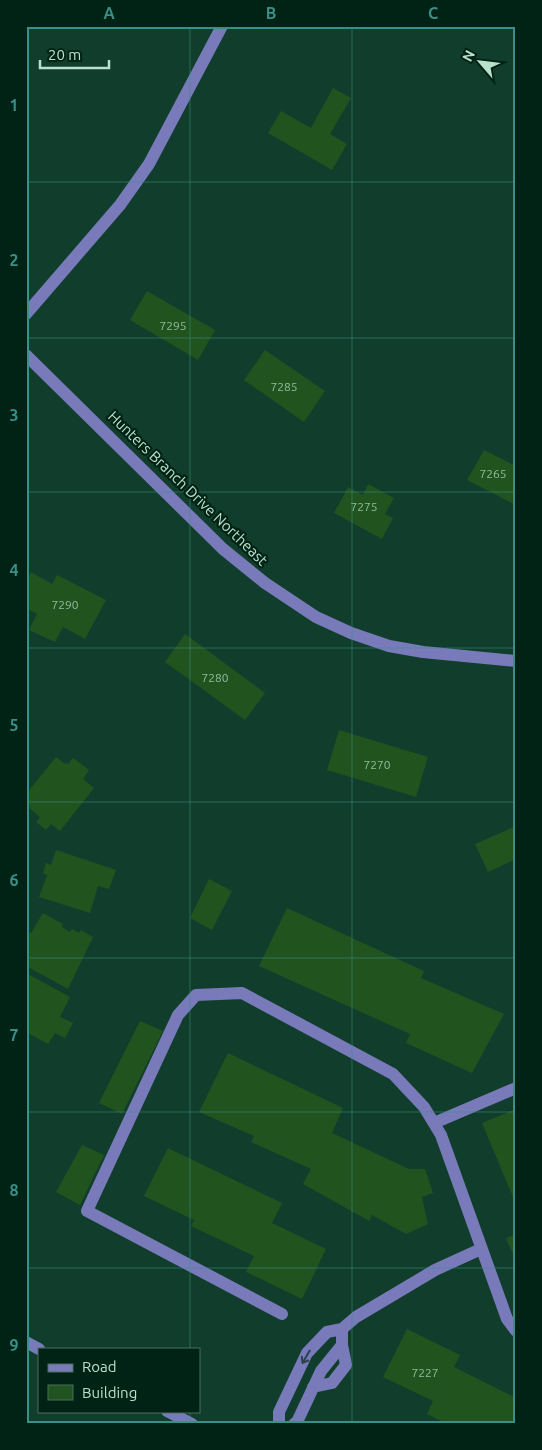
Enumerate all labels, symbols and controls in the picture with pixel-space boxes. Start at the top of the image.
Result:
text: A [103,4,115,22]
text: B [266,4,276,22]
text: C [428,4,438,22]
scale bar [40,38,109,70]
north arrow [454,38,504,88]
text: 20 m [48,46,81,63]
text: N [459,48,478,64]
text: 1 [9,96,19,114]
text: 2 [9,251,19,269]
house number: 7295 [159,319,187,332]
house number: 7285 [270,380,298,393]
text: 3 [9,406,19,424]
street label: Hunters Branch Drive Northeast [105,407,271,569]
house number: 7265 [479,467,507,480]
house number: 7275 [350,500,378,513]
text: 4 [9,561,19,579]
house number: 7290 [51,598,79,611]
house number: 7280 [201,671,229,684]
text: 5 [9,716,19,734]
house number: 7270 [363,758,391,771]
text: 6 [9,871,19,889]
text: 7 [9,1026,19,1044]
text: 8 [9,1181,19,1199]
text: 9 [9,1336,19,1354]
legend [38,1348,200,1412]
one-way arrow [301,1350,311,1365]
text: Road [82,1358,117,1375]
house number: 7227 [411,1366,439,1379]
text: Building [82,1384,137,1401]

